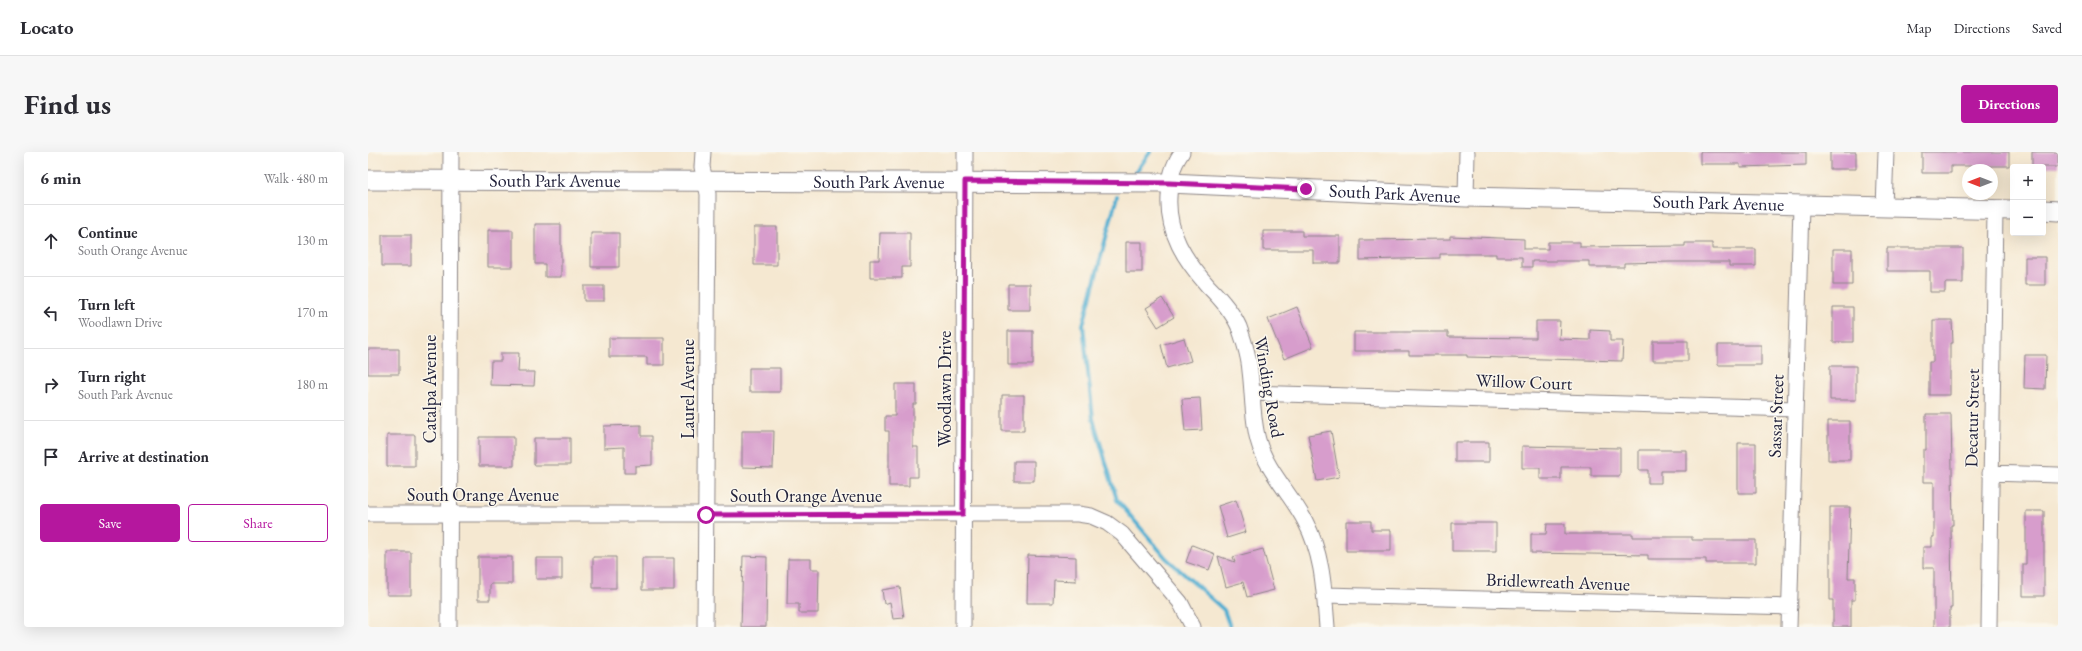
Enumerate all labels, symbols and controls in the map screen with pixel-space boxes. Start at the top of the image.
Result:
text: Locato [20,15,74,40]
text: Map [1906,19,1932,37]
text: Directions [1954,19,2010,37]
text: Saved [2032,19,2062,37]
button: Directions [1961,85,2058,123]
text: Find us [24,86,111,122]
north arrow [1962,164,1998,200]
map controls [2010,164,2046,236]
button: + [2010,164,2046,200]
text: 6 min [40,167,81,189]
street label: South Park Avenue [489,168,621,192]
text: Walk · 480 m [264,170,328,187]
street label: South Park Avenue [813,170,945,193]
street label: South Park Avenue [1329,179,1461,208]
route end [1297,180,1315,198]
street label: South Park Avenue [1653,189,1785,216]
button: − [2010,200,2046,236]
text: Continue [78,223,138,242]
icon: ahead [40,230,62,252]
text: 130 m [297,232,328,249]
text: South Orange Avenue [78,242,188,259]
text: Turn left [78,295,135,314]
icon: left [40,302,62,324]
text: 170 m [297,304,328,321]
text: Woodlawn Drive [78,314,162,331]
street label: Woodlawn Drive [933,331,956,447]
street label: Catalpa Avenue [418,335,441,443]
street label: Winding Road [1249,335,1290,440]
street label: Laurel Avenue [676,339,699,439]
text: Turn right [78,367,146,386]
street label: Willow Court [1475,368,1573,395]
street label: Decatur Street [1959,368,1984,468]
icon: right [40,374,62,396]
street label: Sassar Street [1763,374,1788,458]
text: 180 m [297,376,328,393]
text: South Park Avenue [78,386,173,403]
icon: arrive [40,446,62,468]
text: Arrive at destination [78,447,209,466]
street label: South Orange Avenue [407,483,559,506]
street label: South Orange Avenue [730,484,882,507]
button: Save [40,504,180,542]
button: Share [188,504,328,542]
route start [697,506,715,524]
street label: Bridlewreath Avenue [1486,567,1630,596]

